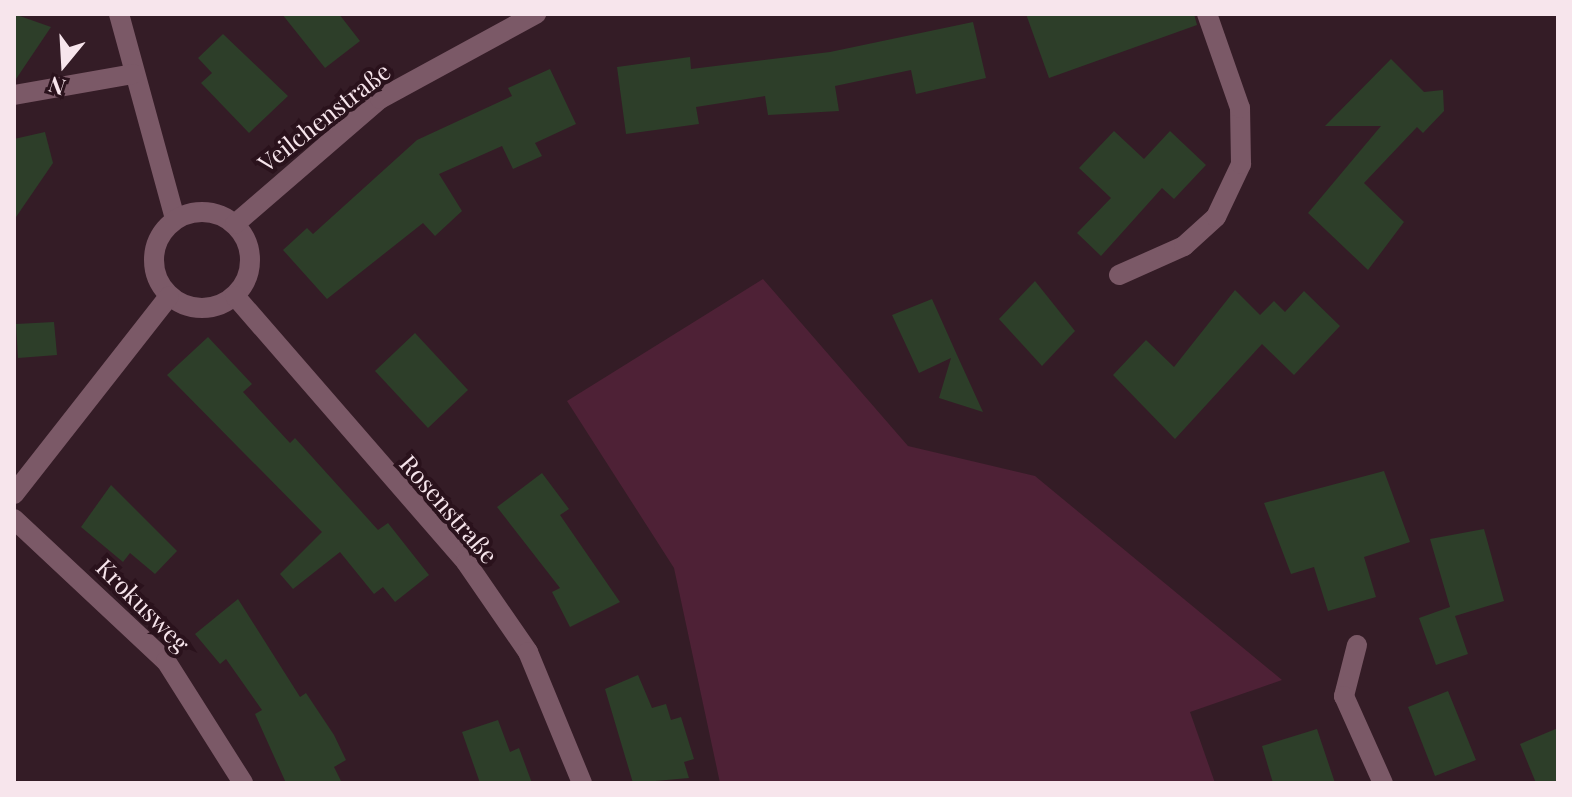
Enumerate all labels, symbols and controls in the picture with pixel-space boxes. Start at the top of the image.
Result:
north arrow [24,24,104,104]
street label: Veilchenstraße [252,56,396,178]
text: N [44,70,69,104]
street label: Rosenstraße [394,449,504,569]
street label: Krokusweg [90,552,196,658]

